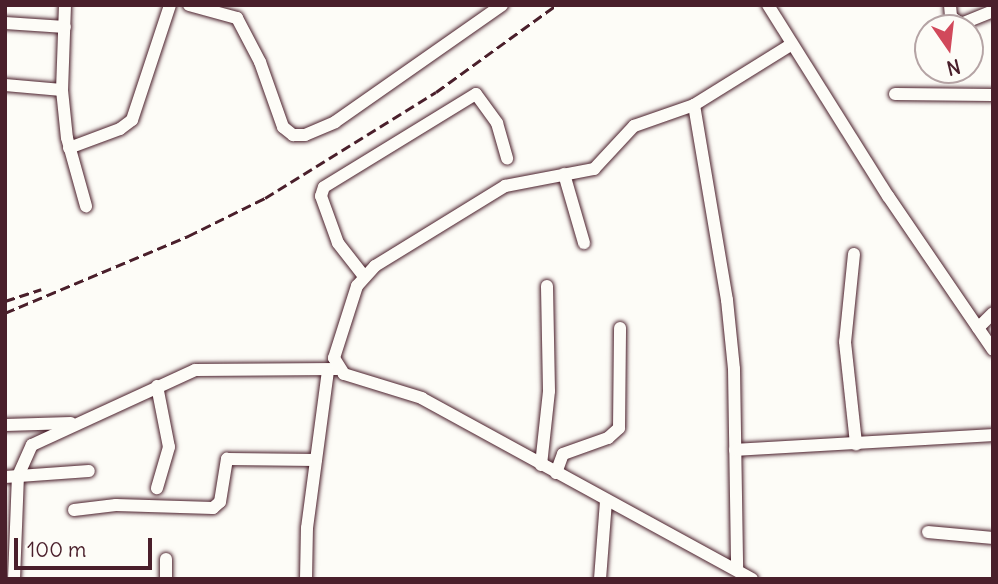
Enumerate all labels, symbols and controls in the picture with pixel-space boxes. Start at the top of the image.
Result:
north arrow [914,14,984,84]
text: N [944,54,963,81]
scale bar [18,524,156,568]
text: 100 m [27,536,86,563]

